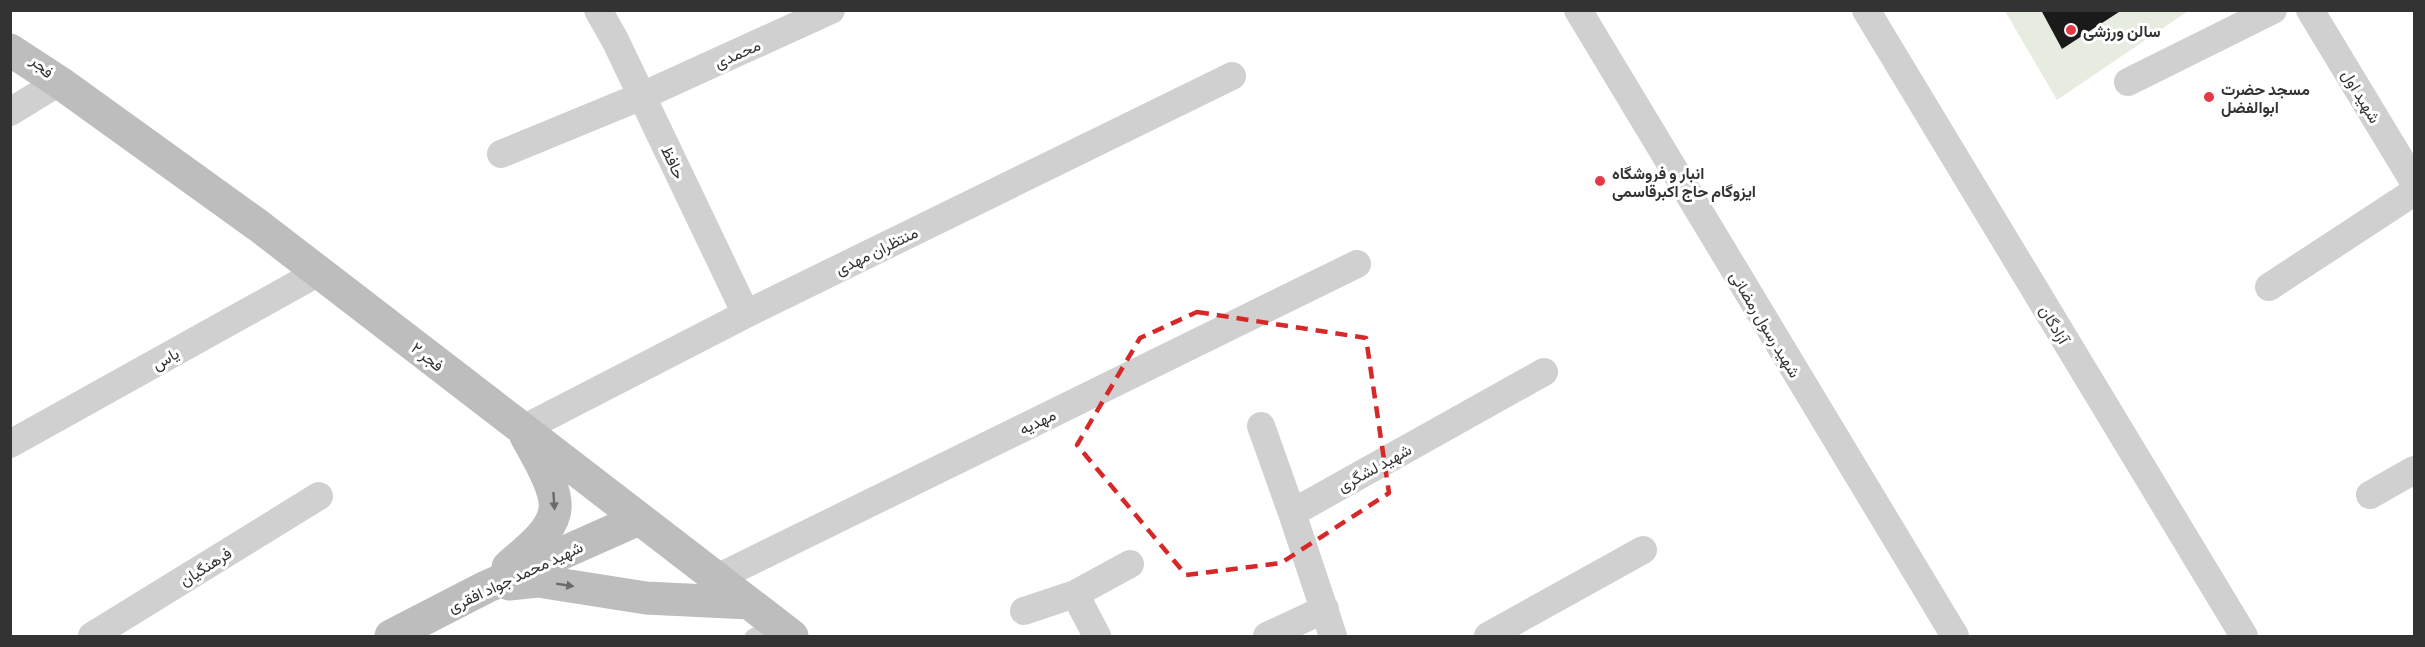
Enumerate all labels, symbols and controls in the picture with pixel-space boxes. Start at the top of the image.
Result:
place label: سالن ورزشی [2083,21,2161,42]
marker: سالن ورزشی [2064,23,2078,37]
street label: محمدی [711,34,764,73]
street label: فجر [26,50,58,83]
street label: شهید اول [2337,66,2385,127]
place label: مسجد حضرت ابوالفضل [2221,79,2310,118]
marker: مسجد حضرت ابوالفضل [2202,90,2216,104]
street label: حافظ [658,142,690,182]
place label: انبار و فروشگاه ایزوگام حاج اکبرقاسمی [1612,163,1756,202]
marker: انبار و فروشگاه ایزوگام حاج اکبرقاسمی [1593,174,1607,188]
street label: منتظران مهدی [832,222,921,280]
street label: شهید رسول رمضانی [1725,267,1805,382]
street label: آزادگان [2034,301,2074,349]
street label: فجر ۲ [407,337,448,376]
street label: یاس [148,343,183,375]
street label: مهدیه [1016,404,1059,440]
street label: شهید لشگری [1334,439,1415,497]
one-way arrow [549,492,558,511]
street label: شهید محمد جواد افقری [444,536,586,617]
street label: فرهنگیان [175,543,236,591]
one-way arrow [556,581,575,590]

